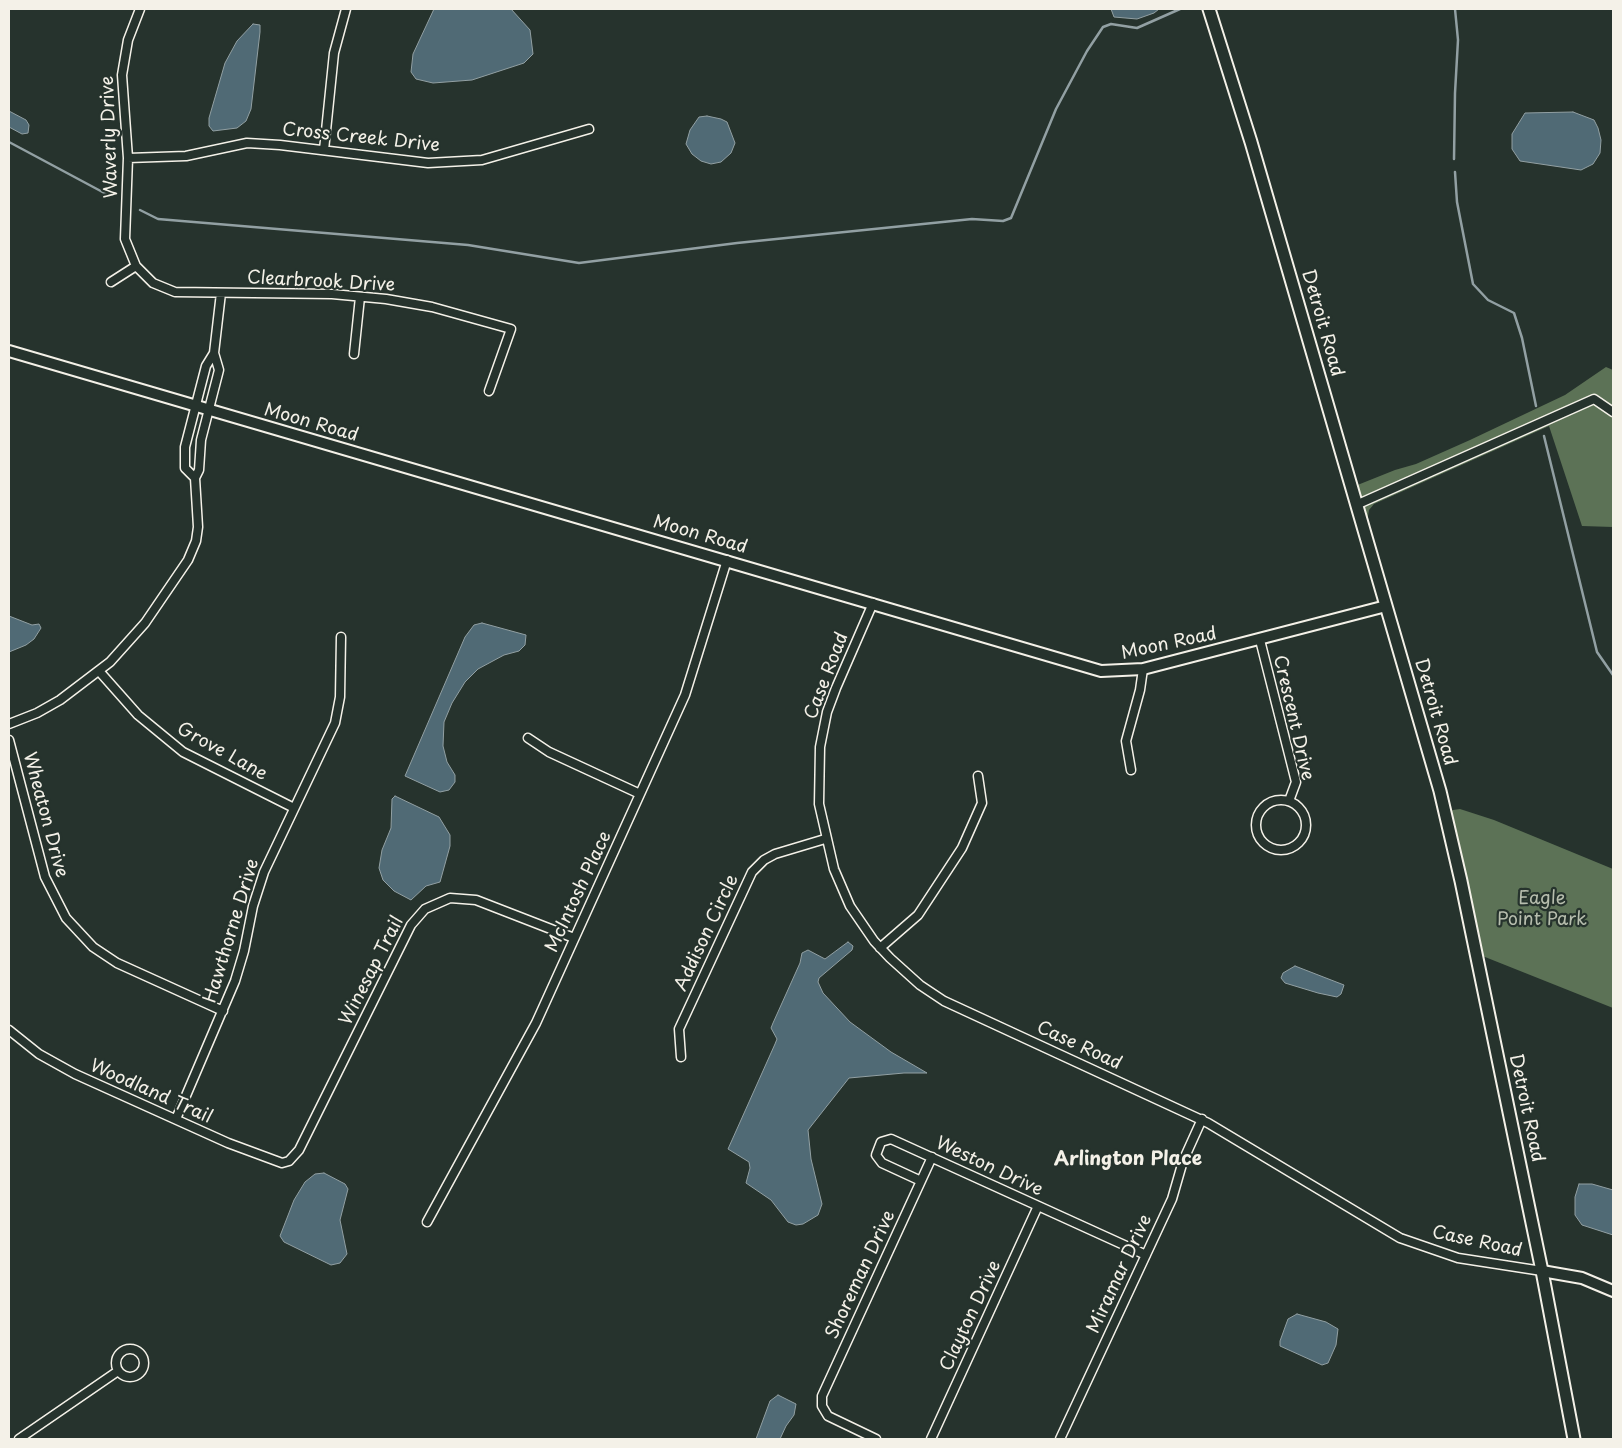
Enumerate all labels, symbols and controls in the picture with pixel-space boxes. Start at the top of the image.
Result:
street label: Waverly Drive [97,75,123,199]
street label: Cross Creek Drive [281,119,441,157]
street label: Clearbrook Drive [246,267,396,297]
street label: Detroit Road [1296,267,1348,379]
street label: Moon Road [261,399,361,447]
street label: Moon Road [650,511,750,559]
street label: Moon Road [1119,623,1219,665]
street label: Case Road [801,629,853,723]
street label: Crescent Drive [1268,653,1318,783]
street label: Detroit Road [1409,656,1461,768]
street label: Grove Lane [173,718,271,786]
street label: Wheaton Drive [18,750,72,880]
street label: McIntosh Place [542,828,616,956]
street label: Hawthorne Drive [200,856,264,1006]
street label: Addison Circle [671,871,743,995]
park label: Eagle Point Park [1497,888,1587,931]
street label: Winesap Trail [335,913,409,1029]
street label: Case Road [1033,1017,1125,1075]
street label: Detroit Road [1504,1052,1548,1164]
street label: Woodland Trail [86,1055,216,1129]
street label: Weston Drive [932,1133,1046,1201]
district label: Arlington Place [1054,1149,1202,1171]
street label: Shoreman Drive [822,1207,900,1343]
street label: Miramar Drive [1083,1211,1157,1337]
street label: Case Road [1430,1222,1524,1262]
street label: Clayton Drive [936,1257,1006,1375]

